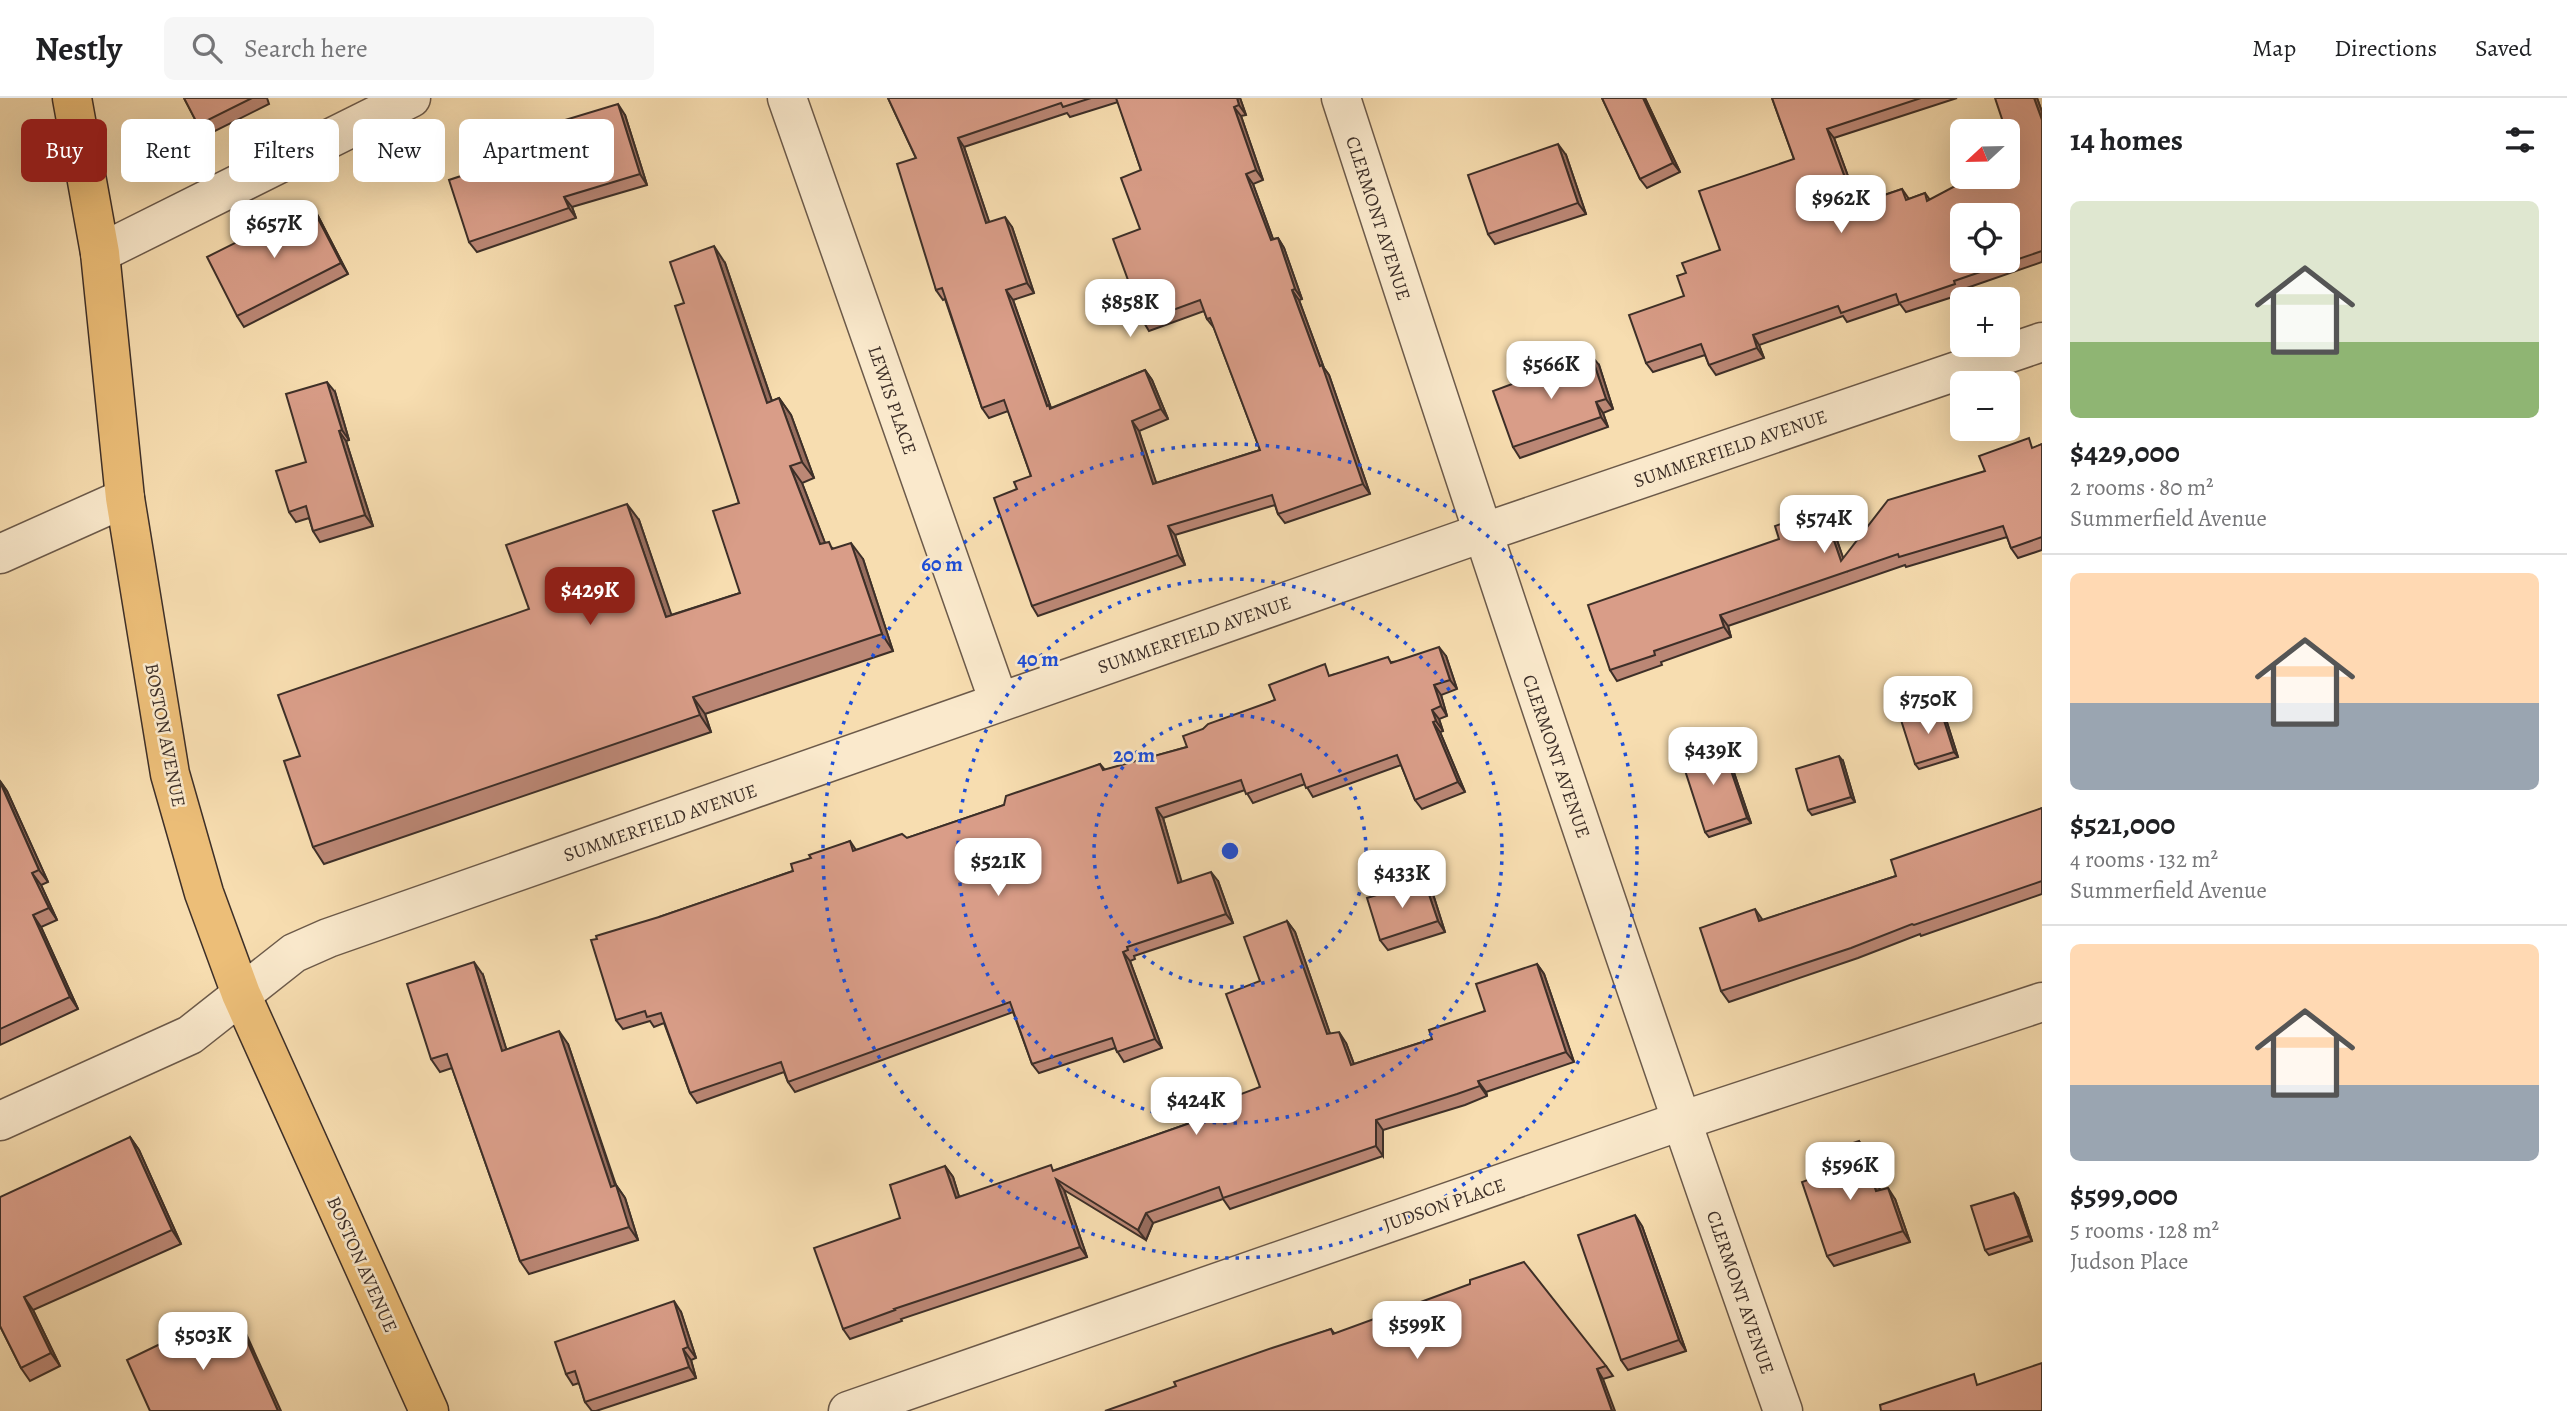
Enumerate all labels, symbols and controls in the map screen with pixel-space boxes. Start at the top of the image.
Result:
search box [164,17,654,80]
text: Nestly [35,26,122,71]
icon: search [188,29,226,67]
text: Search here [244,31,368,66]
text: Map [2252,32,2296,64]
text: Directions [2334,32,2437,64]
text: Saved [2475,32,2532,64]
chip: Buy [21,119,107,182]
chip: Rent [121,119,215,182]
chip: Filters [229,119,339,182]
chip: New [353,119,445,182]
chip: Apartment [459,119,614,182]
north arrow [1950,119,2020,189]
map controls [1950,119,2020,441]
text: 14 homes [2070,120,2183,160]
icon: filters [2501,121,2539,159]
street label: CLERMONT AVENUE [1339,133,1417,304]
pin: $962K [1792,176,1890,235]
text: $962K [1812,182,1870,213]
pin: $657K [225,200,323,260]
button: locate [1950,203,2020,273]
text: $657K [246,207,302,238]
icon: home [2242,247,2368,373]
pin: $858K [1081,280,1179,339]
text: $858K [1101,286,1159,317]
button: + [1950,287,2020,357]
street label: LEWIS PLACE [861,342,923,458]
pin: $566K [1502,342,1600,401]
text: $566K [1522,348,1580,379]
button: − [1950,371,2020,441]
street label: SUMMERFIELD AVENUE [1630,404,1831,494]
text: $429,000 [2070,432,2180,472]
text: 2 rooms · 80 m² [2070,472,2214,503]
pin: $574K [1775,496,1873,555]
text: $574K [1796,502,1852,533]
text: Summerfield Avenue [2070,503,2267,534]
text: 60 m [921,550,963,578]
pin: $429K [541,568,639,627]
text: $429K [561,574,619,605]
street label: SUMMERFIELD AVENUE [1094,590,1295,680]
icon: home [2242,619,2368,745]
text: 40 m [1017,645,1059,673]
street label: BOSTON AVENUE [138,661,192,809]
street label: CLERMONT AVENUE [1516,671,1596,842]
pin: $750K [1879,676,1977,736]
text: $750K [1899,683,1957,714]
pin: $439K [1664,728,1762,787]
text: $439K [1684,734,1742,765]
text: 20 m [1113,741,1155,769]
street label: SUMMERFIELD AVENUE [560,778,761,868]
text: $521,000 [2070,804,2175,844]
pin: $521K [949,838,1047,898]
centre of rings [1218,839,1242,863]
text: 4 rooms · 132 m² [2070,844,2218,875]
text: $521K [971,845,1026,876]
pin: $433K [1353,850,1451,910]
text: $433K [1374,857,1430,888]
text: Summerfield Avenue [2070,875,2267,906]
icon: home [2242,990,2368,1116]
pin: $424K [1147,1077,1245,1137]
text: $424K [1167,1084,1225,1115]
pin: $596K [1801,1142,1899,1202]
text: $596K [1821,1149,1879,1180]
street label: JUDSON PLACE [1380,1172,1509,1238]
text: $599,000 [2070,1175,2178,1215]
street label: BOSTON AVENUE [320,1192,404,1336]
street label: CLERMONT AVENUE [1700,1207,1780,1378]
text: 5 rooms · 128 m² [2070,1215,2219,1246]
text: Judson Place [2070,1246,2188,1277]
pin: $599K [1368,1302,1466,1361]
text: $599K [1389,1308,1445,1339]
pin: $503K [154,1312,252,1372]
text: $503K [174,1319,232,1350]

